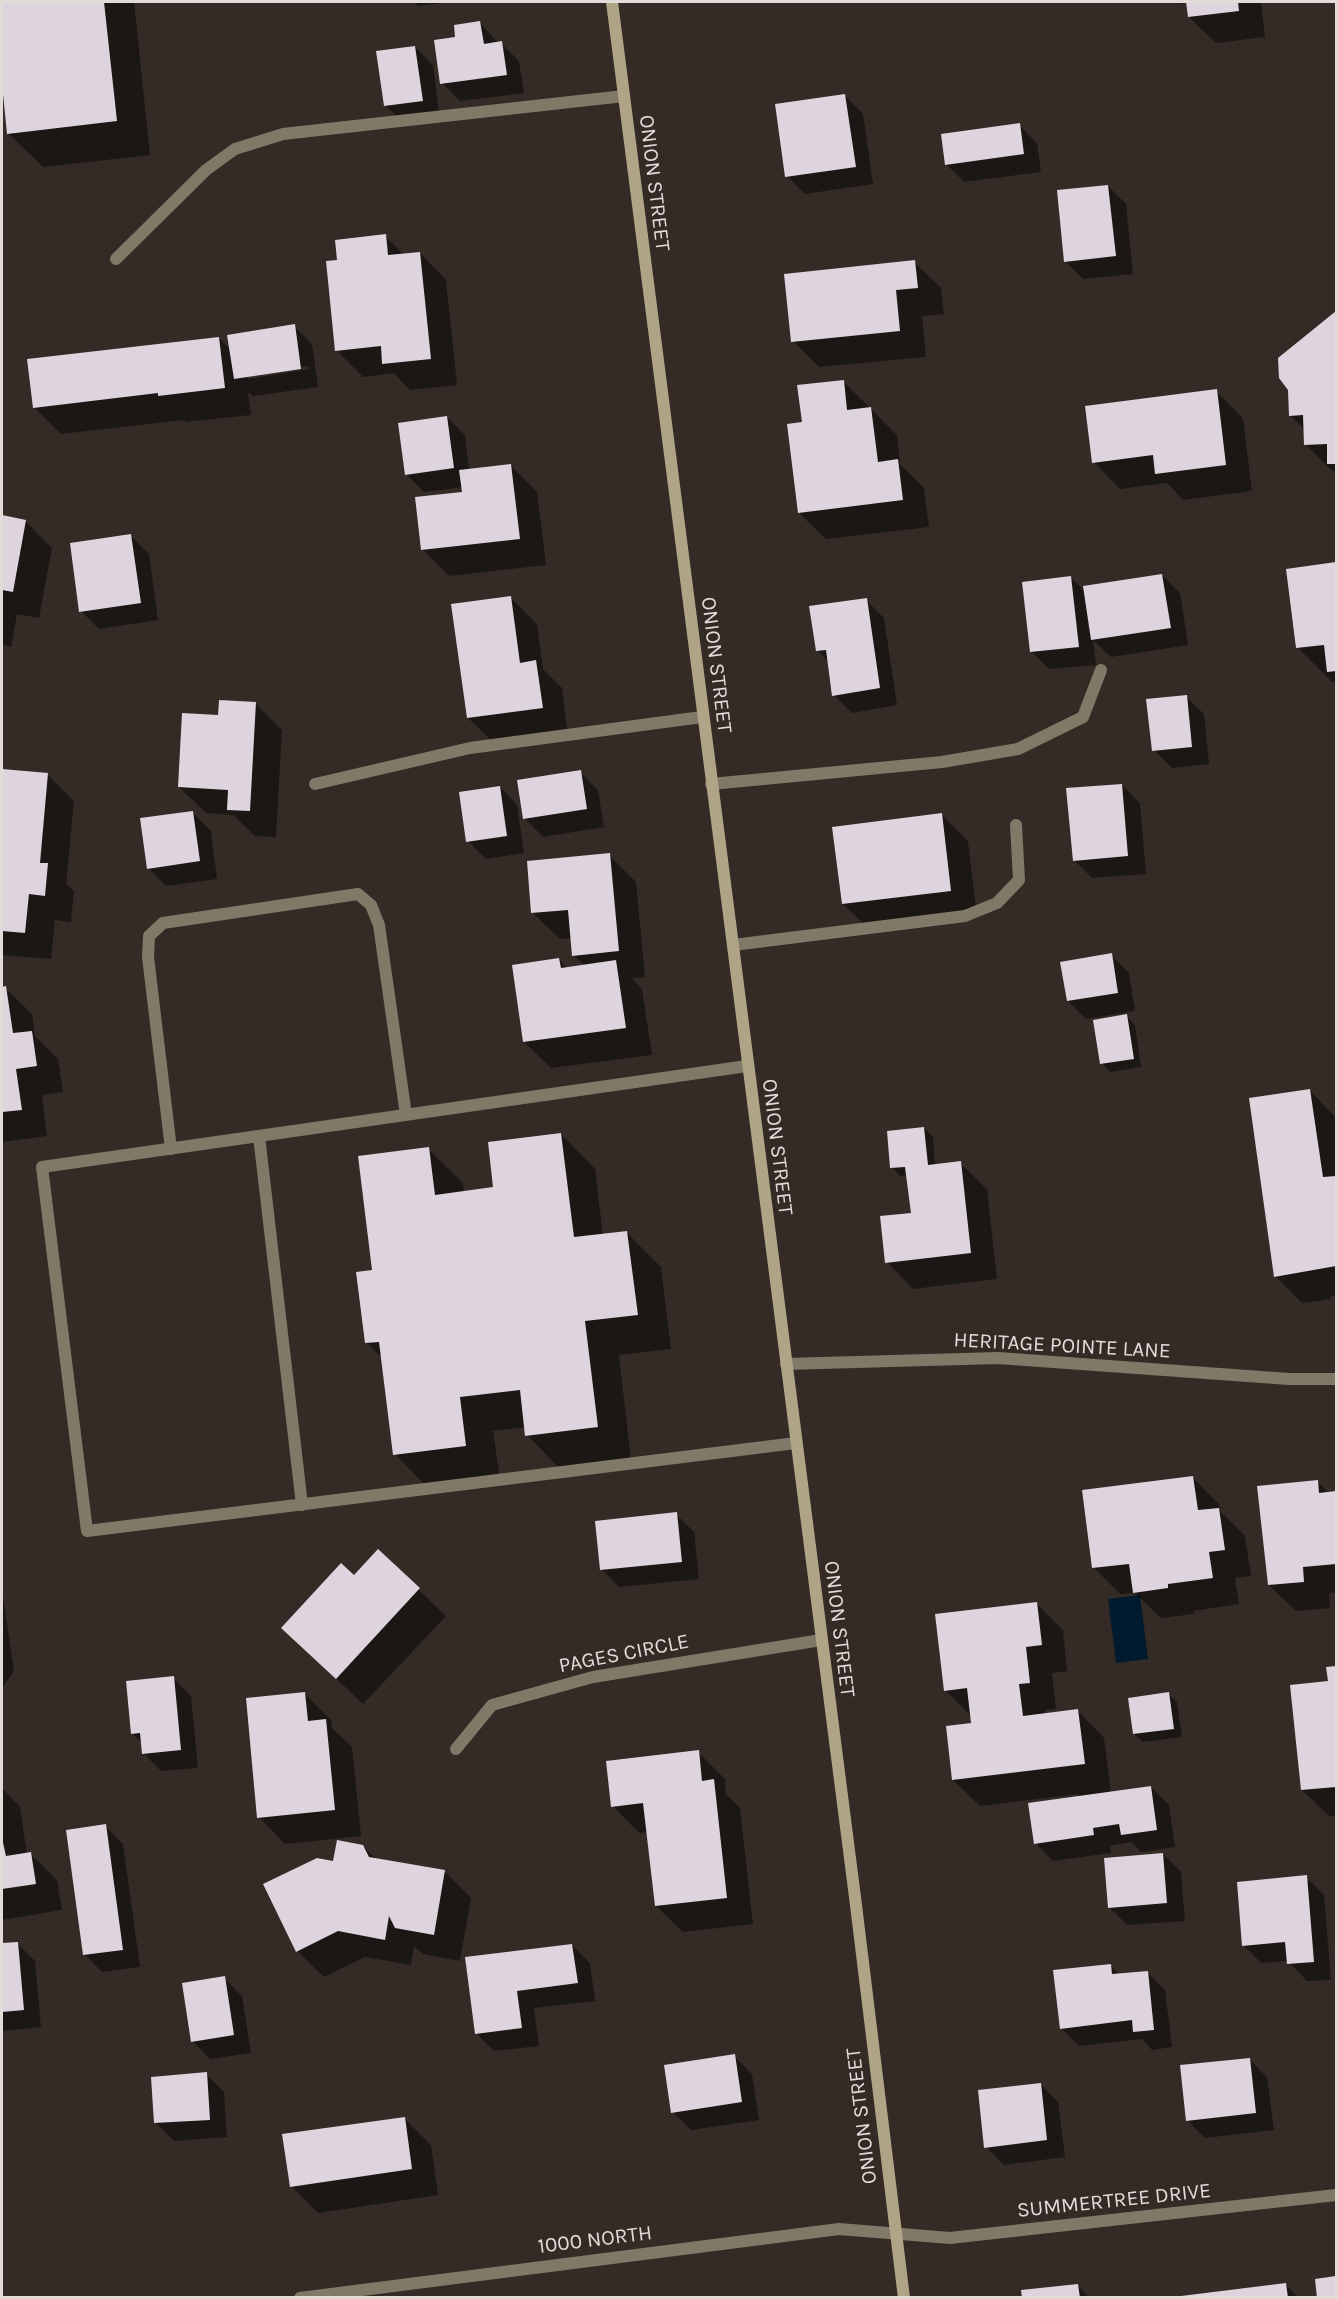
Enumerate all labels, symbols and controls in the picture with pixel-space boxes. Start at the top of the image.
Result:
street label: ONION STREET [633,114,675,252]
street label: ONION STREET [695,596,737,734]
street label: ONION STREET [756,1078,798,1216]
street label: HERITAGE POINTE LANE [953,1328,1171,1364]
street label: ONION STREET [818,1560,860,1698]
street label: PAGES CIRCLE [557,1629,691,1679]
street label: ONION STREET [841,2047,883,2185]
street label: SUMMERTREE DRIVE [1016,2178,1212,2224]
street label: 1000 NORTH [537,2221,653,2259]

